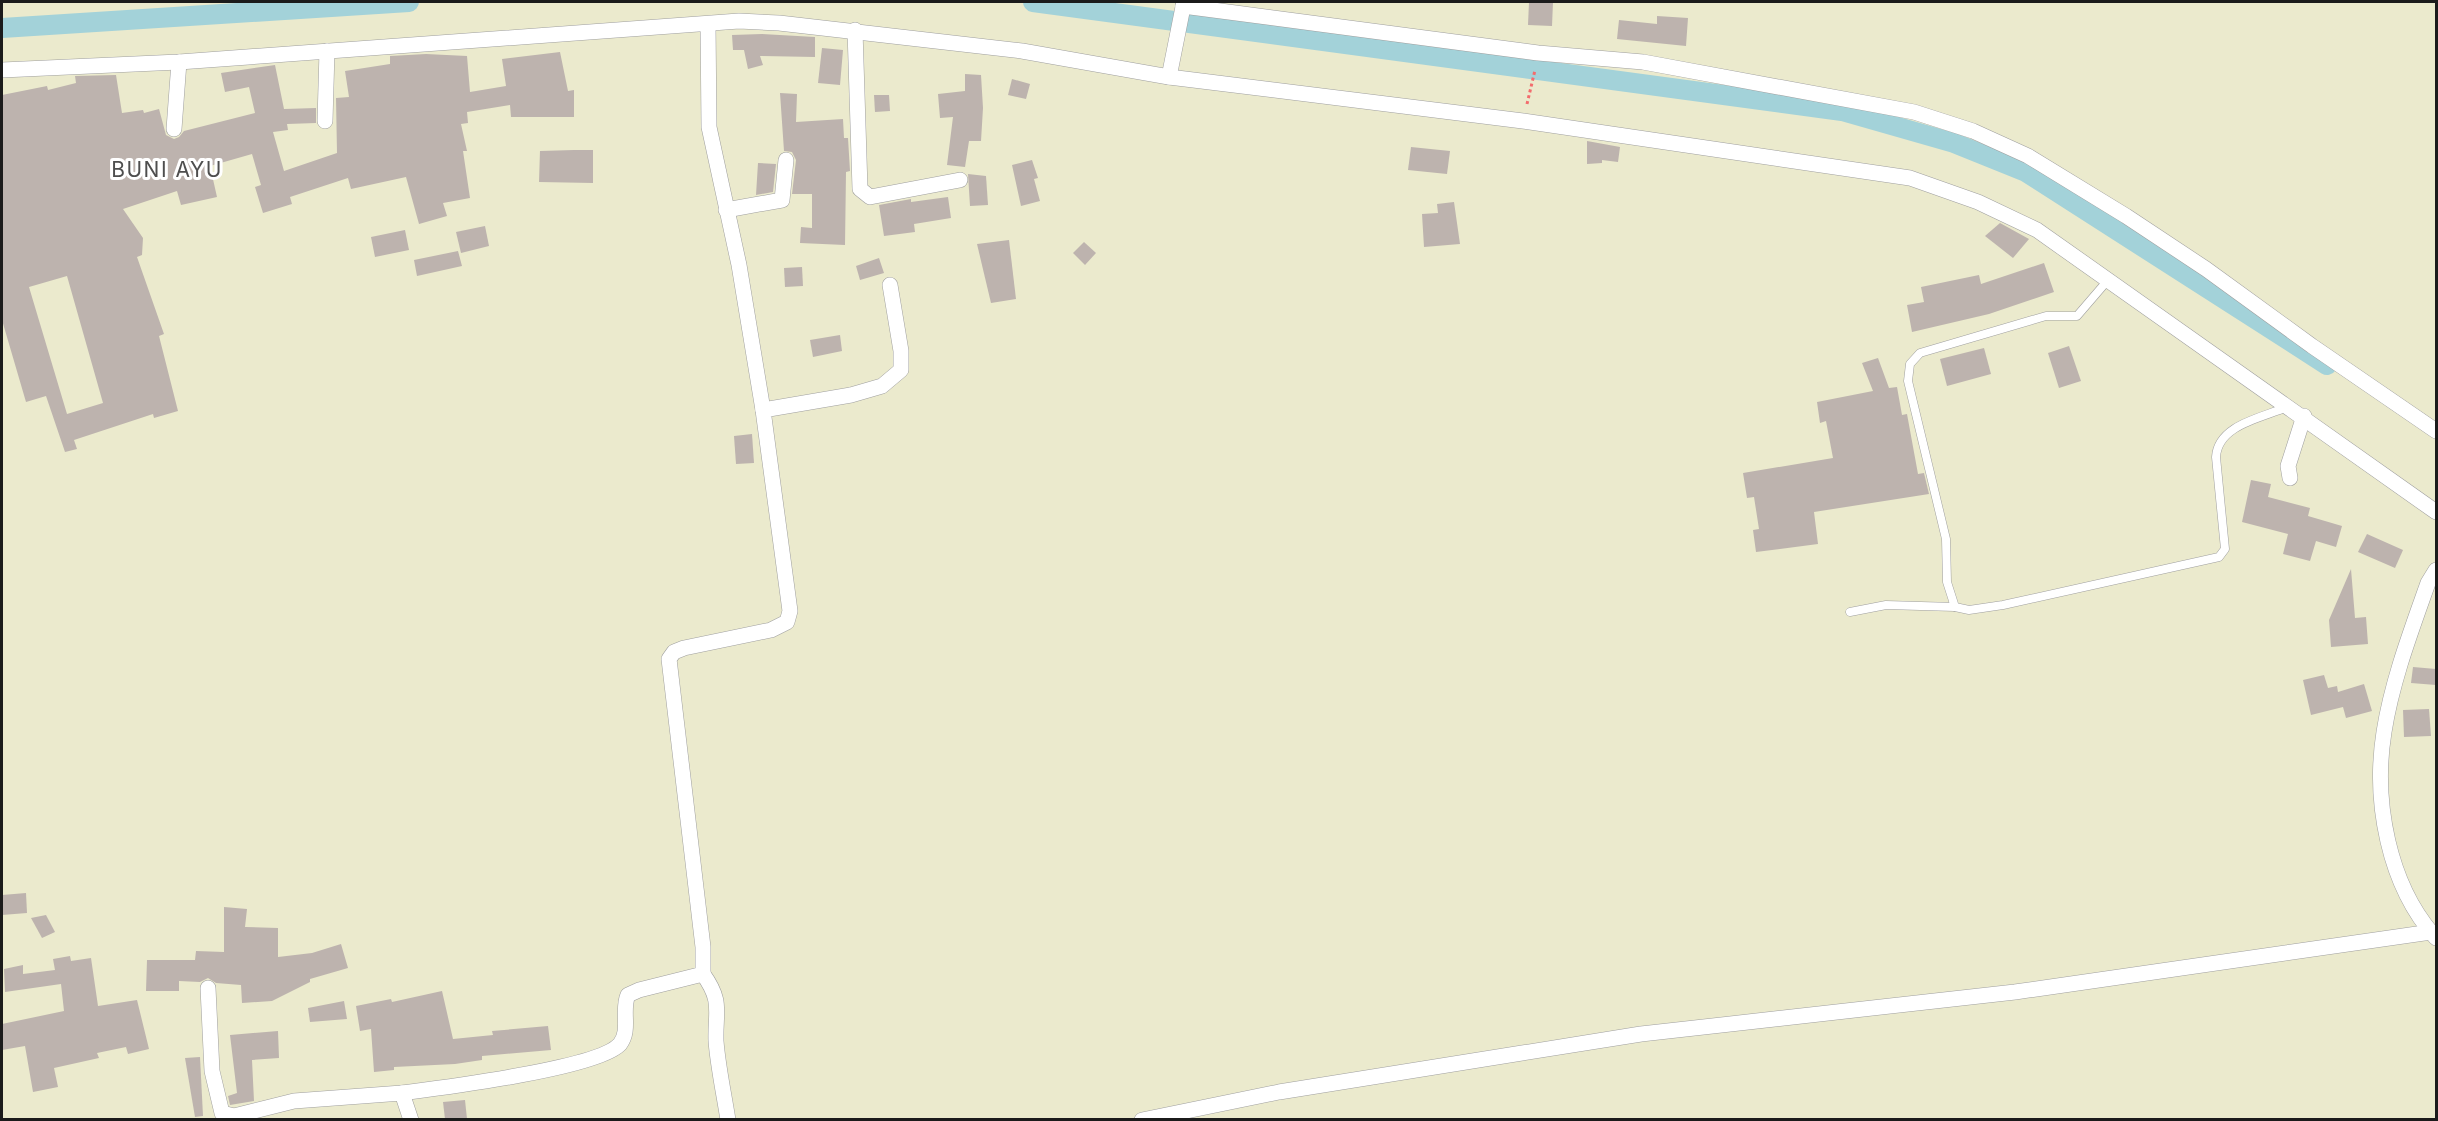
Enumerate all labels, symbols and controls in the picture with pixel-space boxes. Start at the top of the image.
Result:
district label: BUNI AYU [111,157,223,182]

